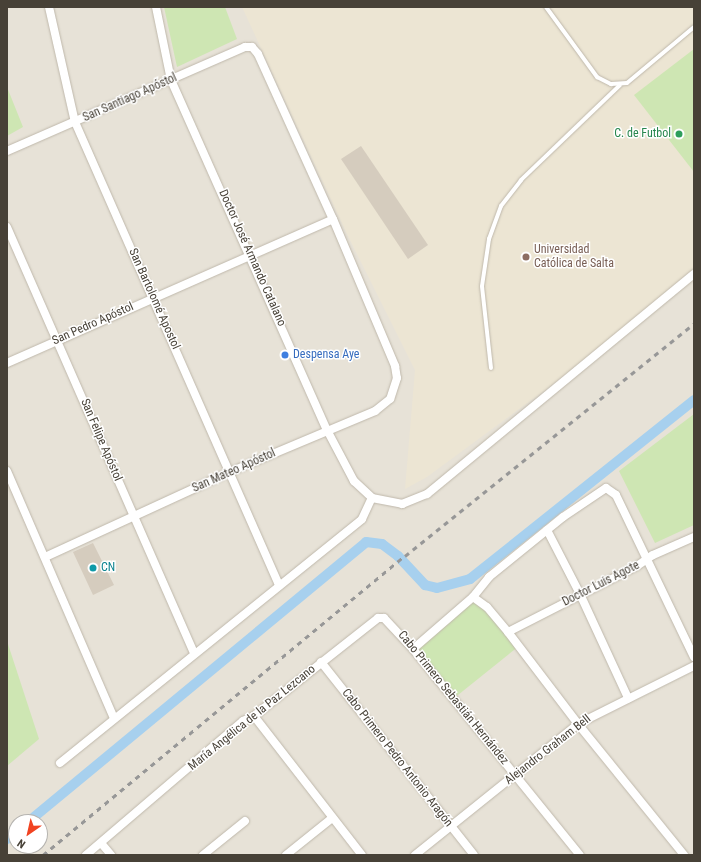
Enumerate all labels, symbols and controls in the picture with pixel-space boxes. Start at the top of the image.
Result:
street label: San Santiago Apóstol [81,71,179,125]
place label: C. de Futbol [614,127,671,141]
marker: C. de Futbol [674,129,684,139]
street label: Doctor José Armando Catalano [215,187,289,329]
place label: Universidad Católica de Salta [534,243,614,271]
street label: San Bartolomé Apostol [125,246,183,352]
marker: Universidad Católica de Salta [521,252,531,262]
street label: San Pedro Apóstol [50,300,136,348]
place label: Despensa Aye [293,348,359,362]
marker: Despensa Aye [280,350,290,360]
street label: San Felipe Apóstol [77,397,125,483]
street label: San Mateo Apóstol [190,446,278,496]
street label: Doctor Luis Agote [560,558,642,610]
place label: CN [101,561,115,575]
marker: CN [88,563,98,573]
street label: Cabo Primero Sebastián Hernández [395,628,511,768]
street label: María Angélica de la Paz Lezcano [186,662,318,774]
street label: Cabo Primero Pedro Antonio Aragón [339,686,455,830]
street label: Alejandro Graham Bell [502,712,594,788]
north arrow [8,814,48,854]
text: N [15,836,28,851]

